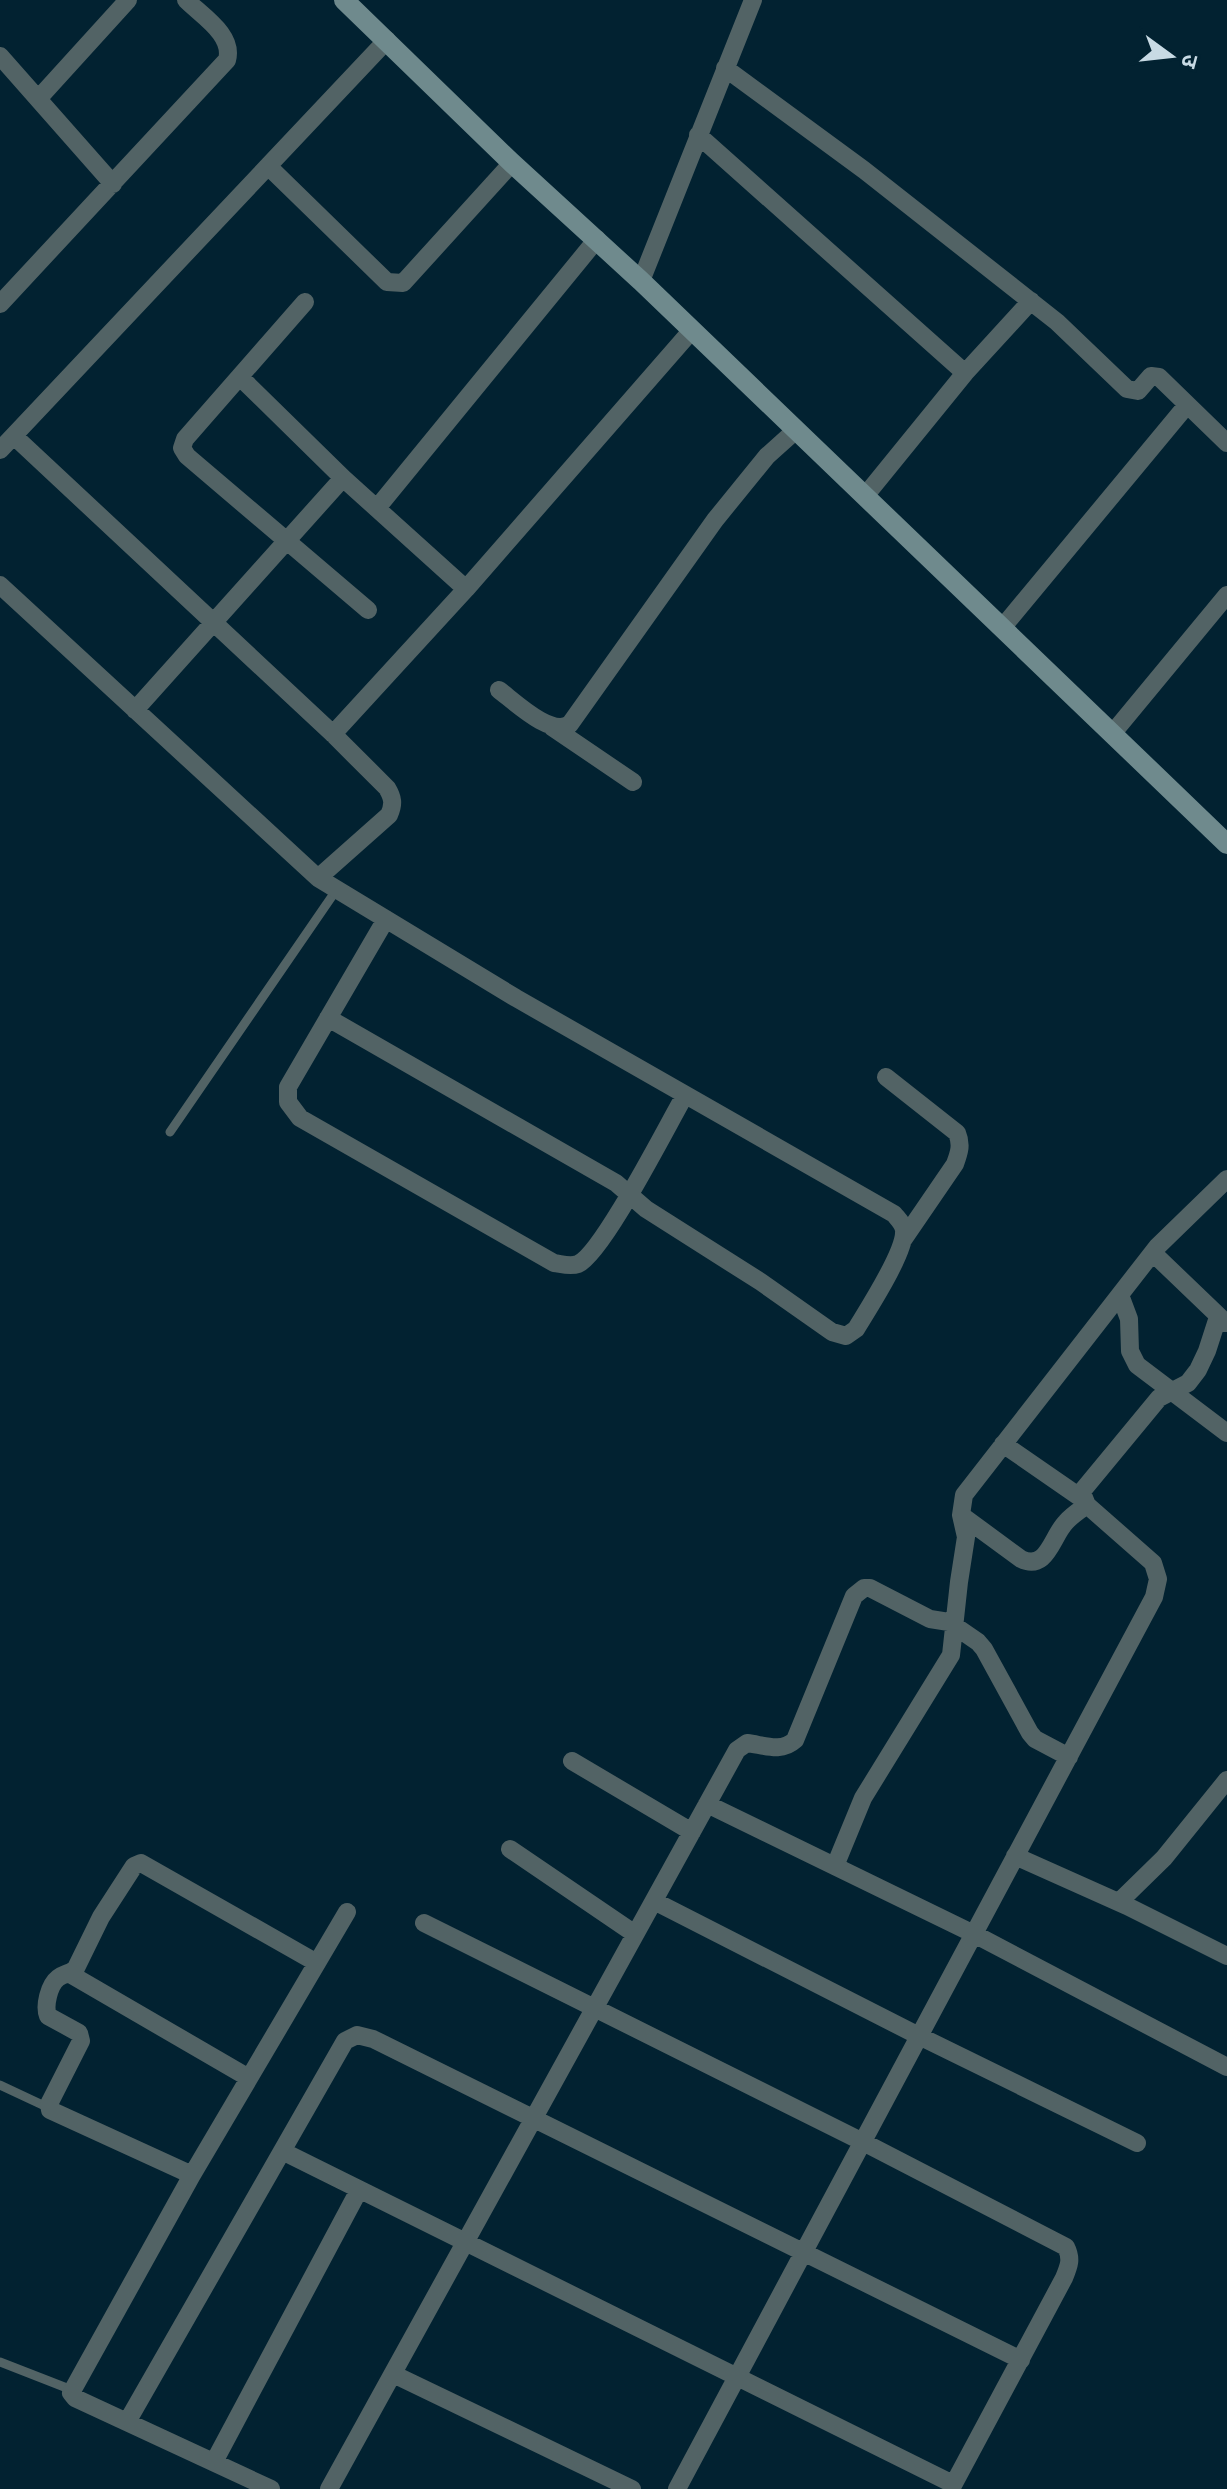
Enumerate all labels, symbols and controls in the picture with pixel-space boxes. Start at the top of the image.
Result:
north arrow [1131,16,1211,96]
text: उ [1176,52,1204,72]

